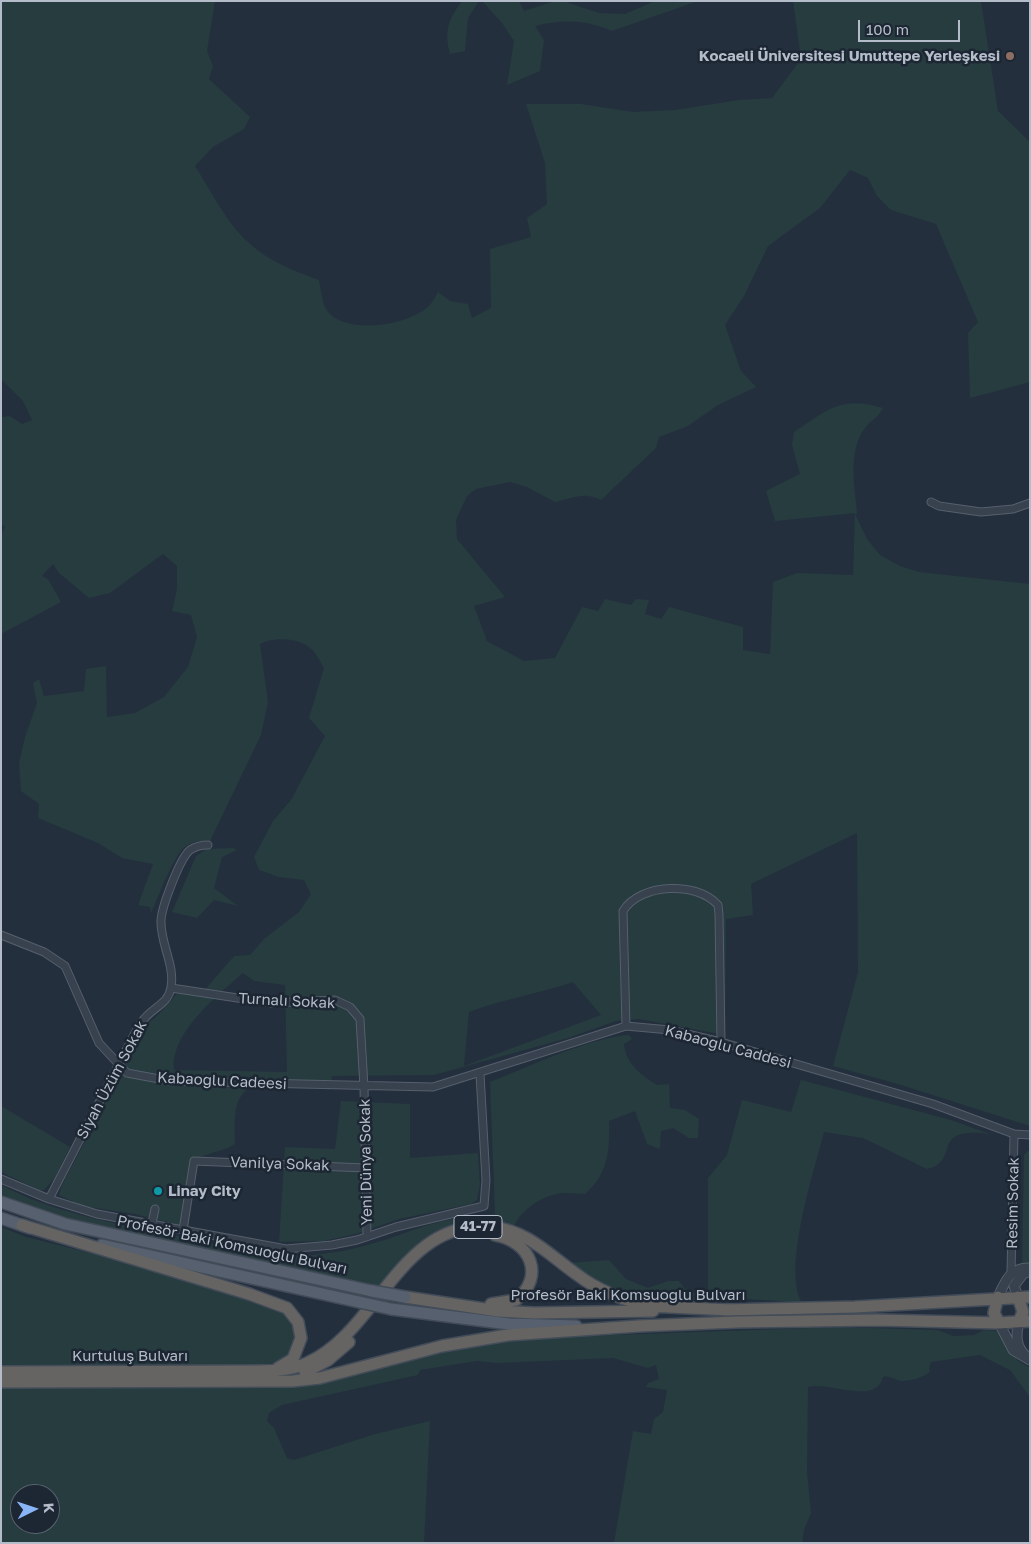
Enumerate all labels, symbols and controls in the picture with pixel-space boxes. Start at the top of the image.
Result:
scale bar [861,10,964,42]
text: 100 m [866,20,909,38]
place label: Kocaeli Üniversitesi Umuttepe Yerleşkesi [699,47,1000,65]
marker: Kocaeli Üniversitesi Umuttepe Yerleşkesi [1004,50,1016,62]
street label: Turnalı Sokak [238,989,336,1013]
street label: Siyah Üzüm Sokak [73,1018,151,1142]
street label: Kabaoğlu Caddesi [663,1021,793,1073]
street label: Kabaoğlu Cadeesi [157,1069,287,1093]
street label: Yeni Dünya Sokak [356,1099,376,1225]
street label: Vanilya Sokak [230,1153,330,1175]
street label: Resim Sokak [1003,1157,1023,1249]
place label: Linay City [168,1182,241,1200]
marker: Linay City [152,1185,164,1197]
street label: Profesör Baki Komsuoğlu Bulvarı [115,1212,349,1278]
road number: 41-77 [454,1216,502,1238]
street label: Profesör Baki Komsuoğlu Bulvarı [511,1286,745,1304]
street label: Kurtuluş Bulvarı [72,1347,188,1365]
north arrow [10,1484,60,1534]
text: K [41,1502,58,1514]

